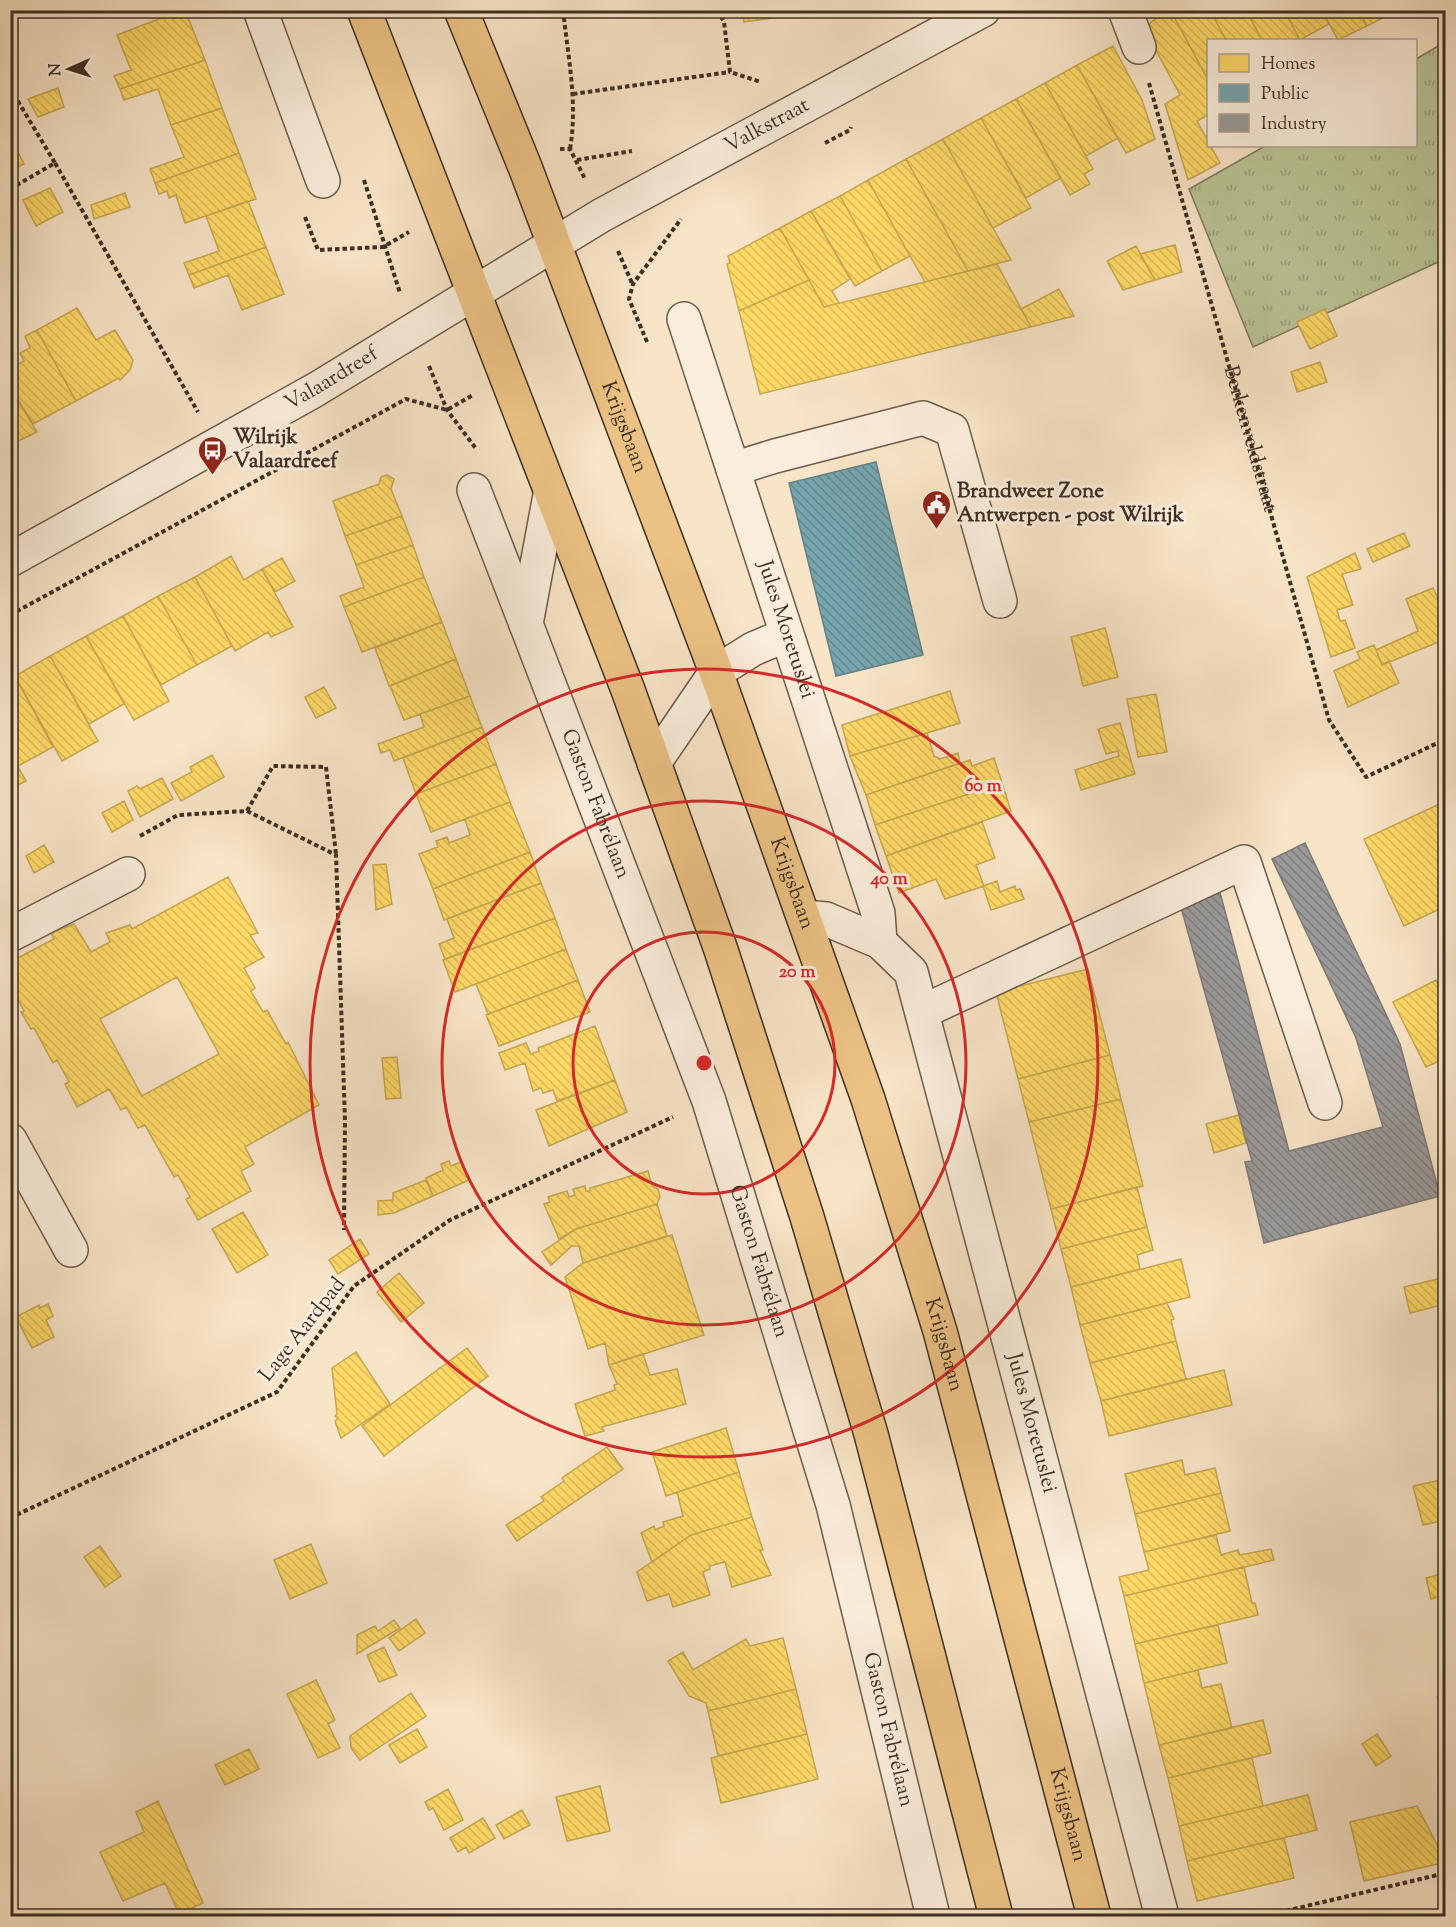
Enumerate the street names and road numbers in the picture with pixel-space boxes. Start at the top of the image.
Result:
street label: Valkstraat [719,91,815,161]
street label: Valaardreef [279,339,386,419]
street label: Berkenveldstraat [1215,362,1285,516]
street label: Krijgsbaan [592,377,655,478]
street label: Jules Moretuslei [749,556,822,703]
street label: Gaston Fabrélaan [553,725,637,883]
street label: Krijgsbaan [761,833,822,934]
street label: Gaston Fabrélaan [721,1181,796,1342]
street label: Lage Aardpad [253,1271,353,1389]
street label: Krijgsbaan [916,1294,970,1395]
street label: Jules Moretuslei [998,1349,1064,1497]
street label: Gaston Fabrélaan [854,1649,921,1810]
street label: Krijgsbaan [1041,1765,1094,1865]

